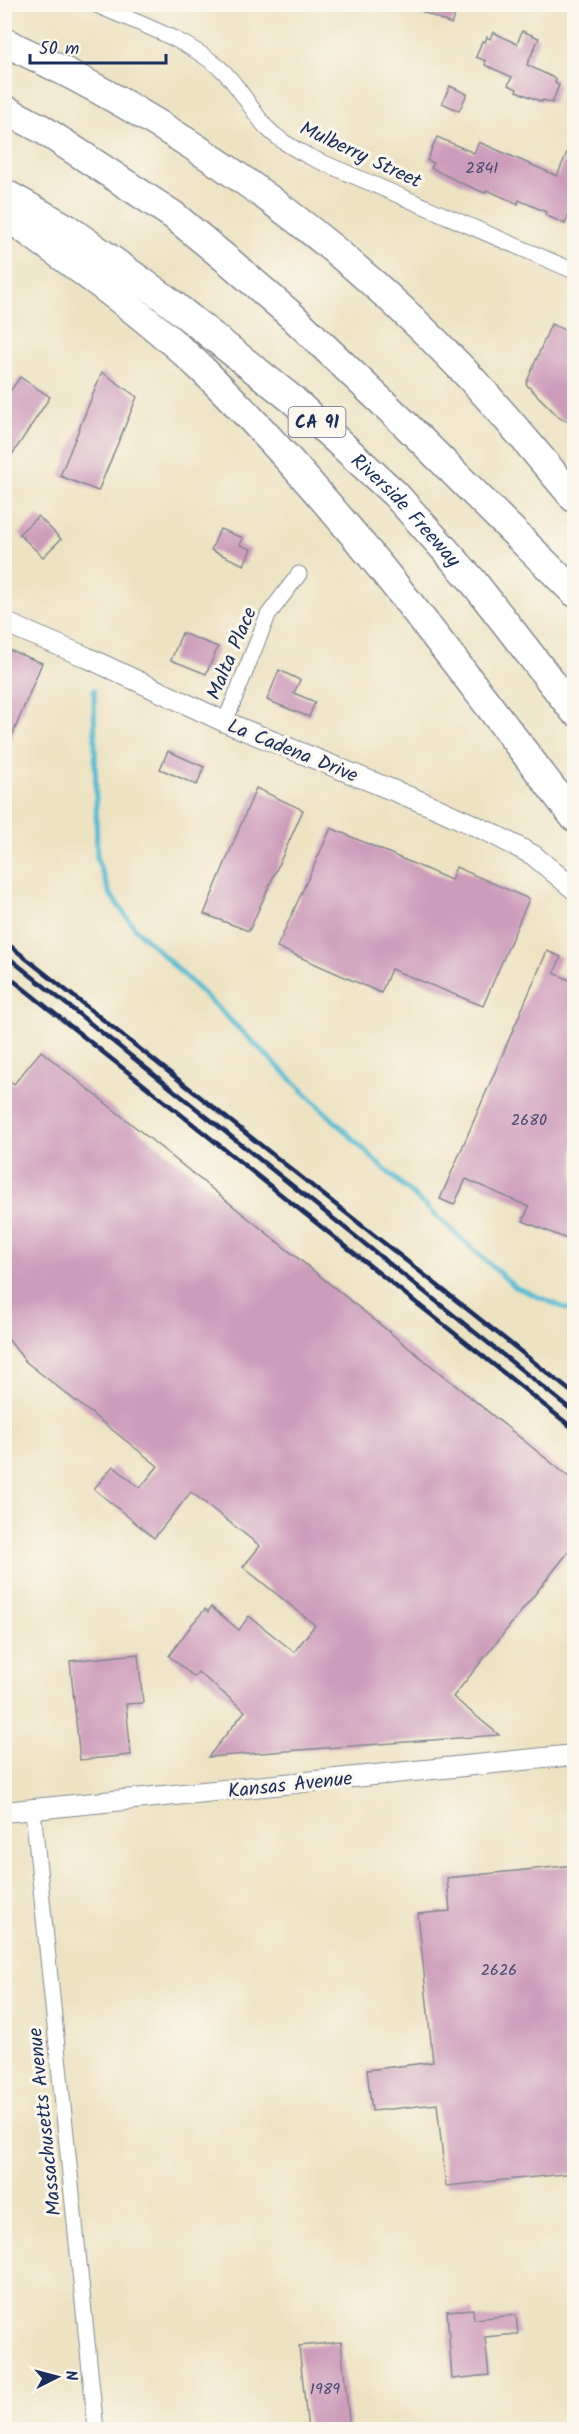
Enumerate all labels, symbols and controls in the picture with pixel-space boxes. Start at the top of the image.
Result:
scale bar [30,27,166,65]
text: 50 m [39,35,79,64]
street label: Mulberry Street [294,114,427,198]
house number: 2841 [466,156,498,181]
road number: CA 91 [288,407,346,437]
street label: Riverside Freeway [342,446,468,576]
street label: Malta Place [199,602,267,705]
street label: La Cadena Drive [222,711,362,793]
house number: 2680 [511,1108,547,1133]
street label: Kansas Avenue [226,1764,354,1808]
house number: 2626 [481,1958,517,1983]
street label: Massachusetts Avenue [20,2026,72,2218]
north arrow [27,2347,87,2407]
text: N [57,2369,83,2382]
house number: 1989 [310,2377,340,2402]

